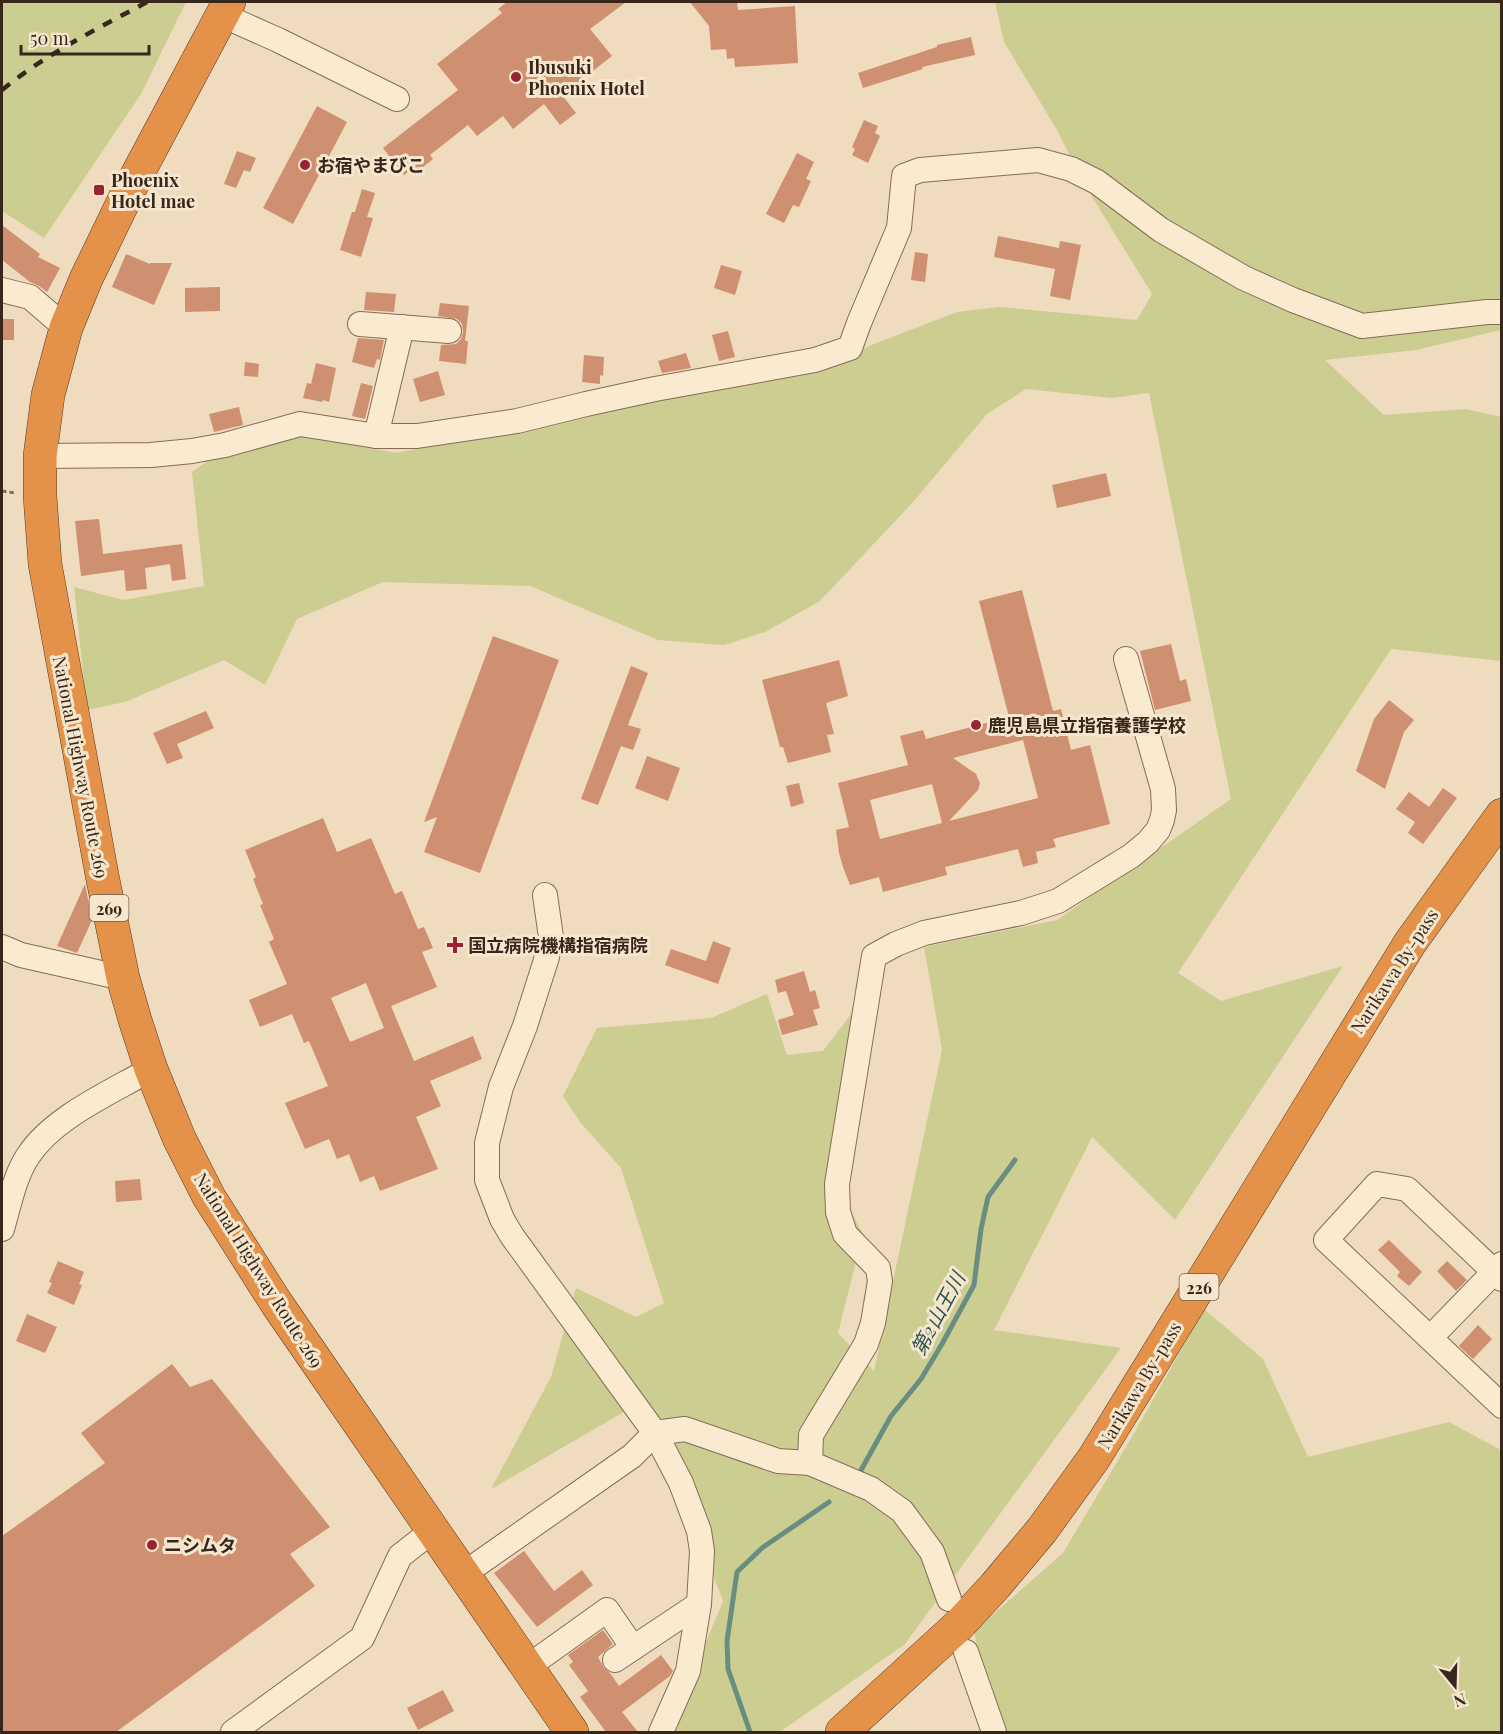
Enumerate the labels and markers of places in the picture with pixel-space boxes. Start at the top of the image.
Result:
place label: Ibusuki Phoenix Hotel [528,55,645,100]
marker: Ibusuki Phoenix Hotel [509,70,523,84]
place label: お宿やまびこ [317,153,425,177]
marker: お宿やまびこ [298,158,312,172]
place label: Phoenix Hotel mae [111,168,195,213]
marker: Phoenix Hotel mae [92,183,106,197]
place label: 鹿児島県立指宿養護学校 [988,713,1186,737]
marker: 鹿児島県立指宿養護学校 [969,718,983,732]
place label: 国立病院機構指宿病院 [468,933,648,957]
marker: 国立病院機構指宿病院 [446,936,464,954]
place label: ニシムタ [164,1533,236,1557]
marker: ニシムタ [145,1538,159,1552]

